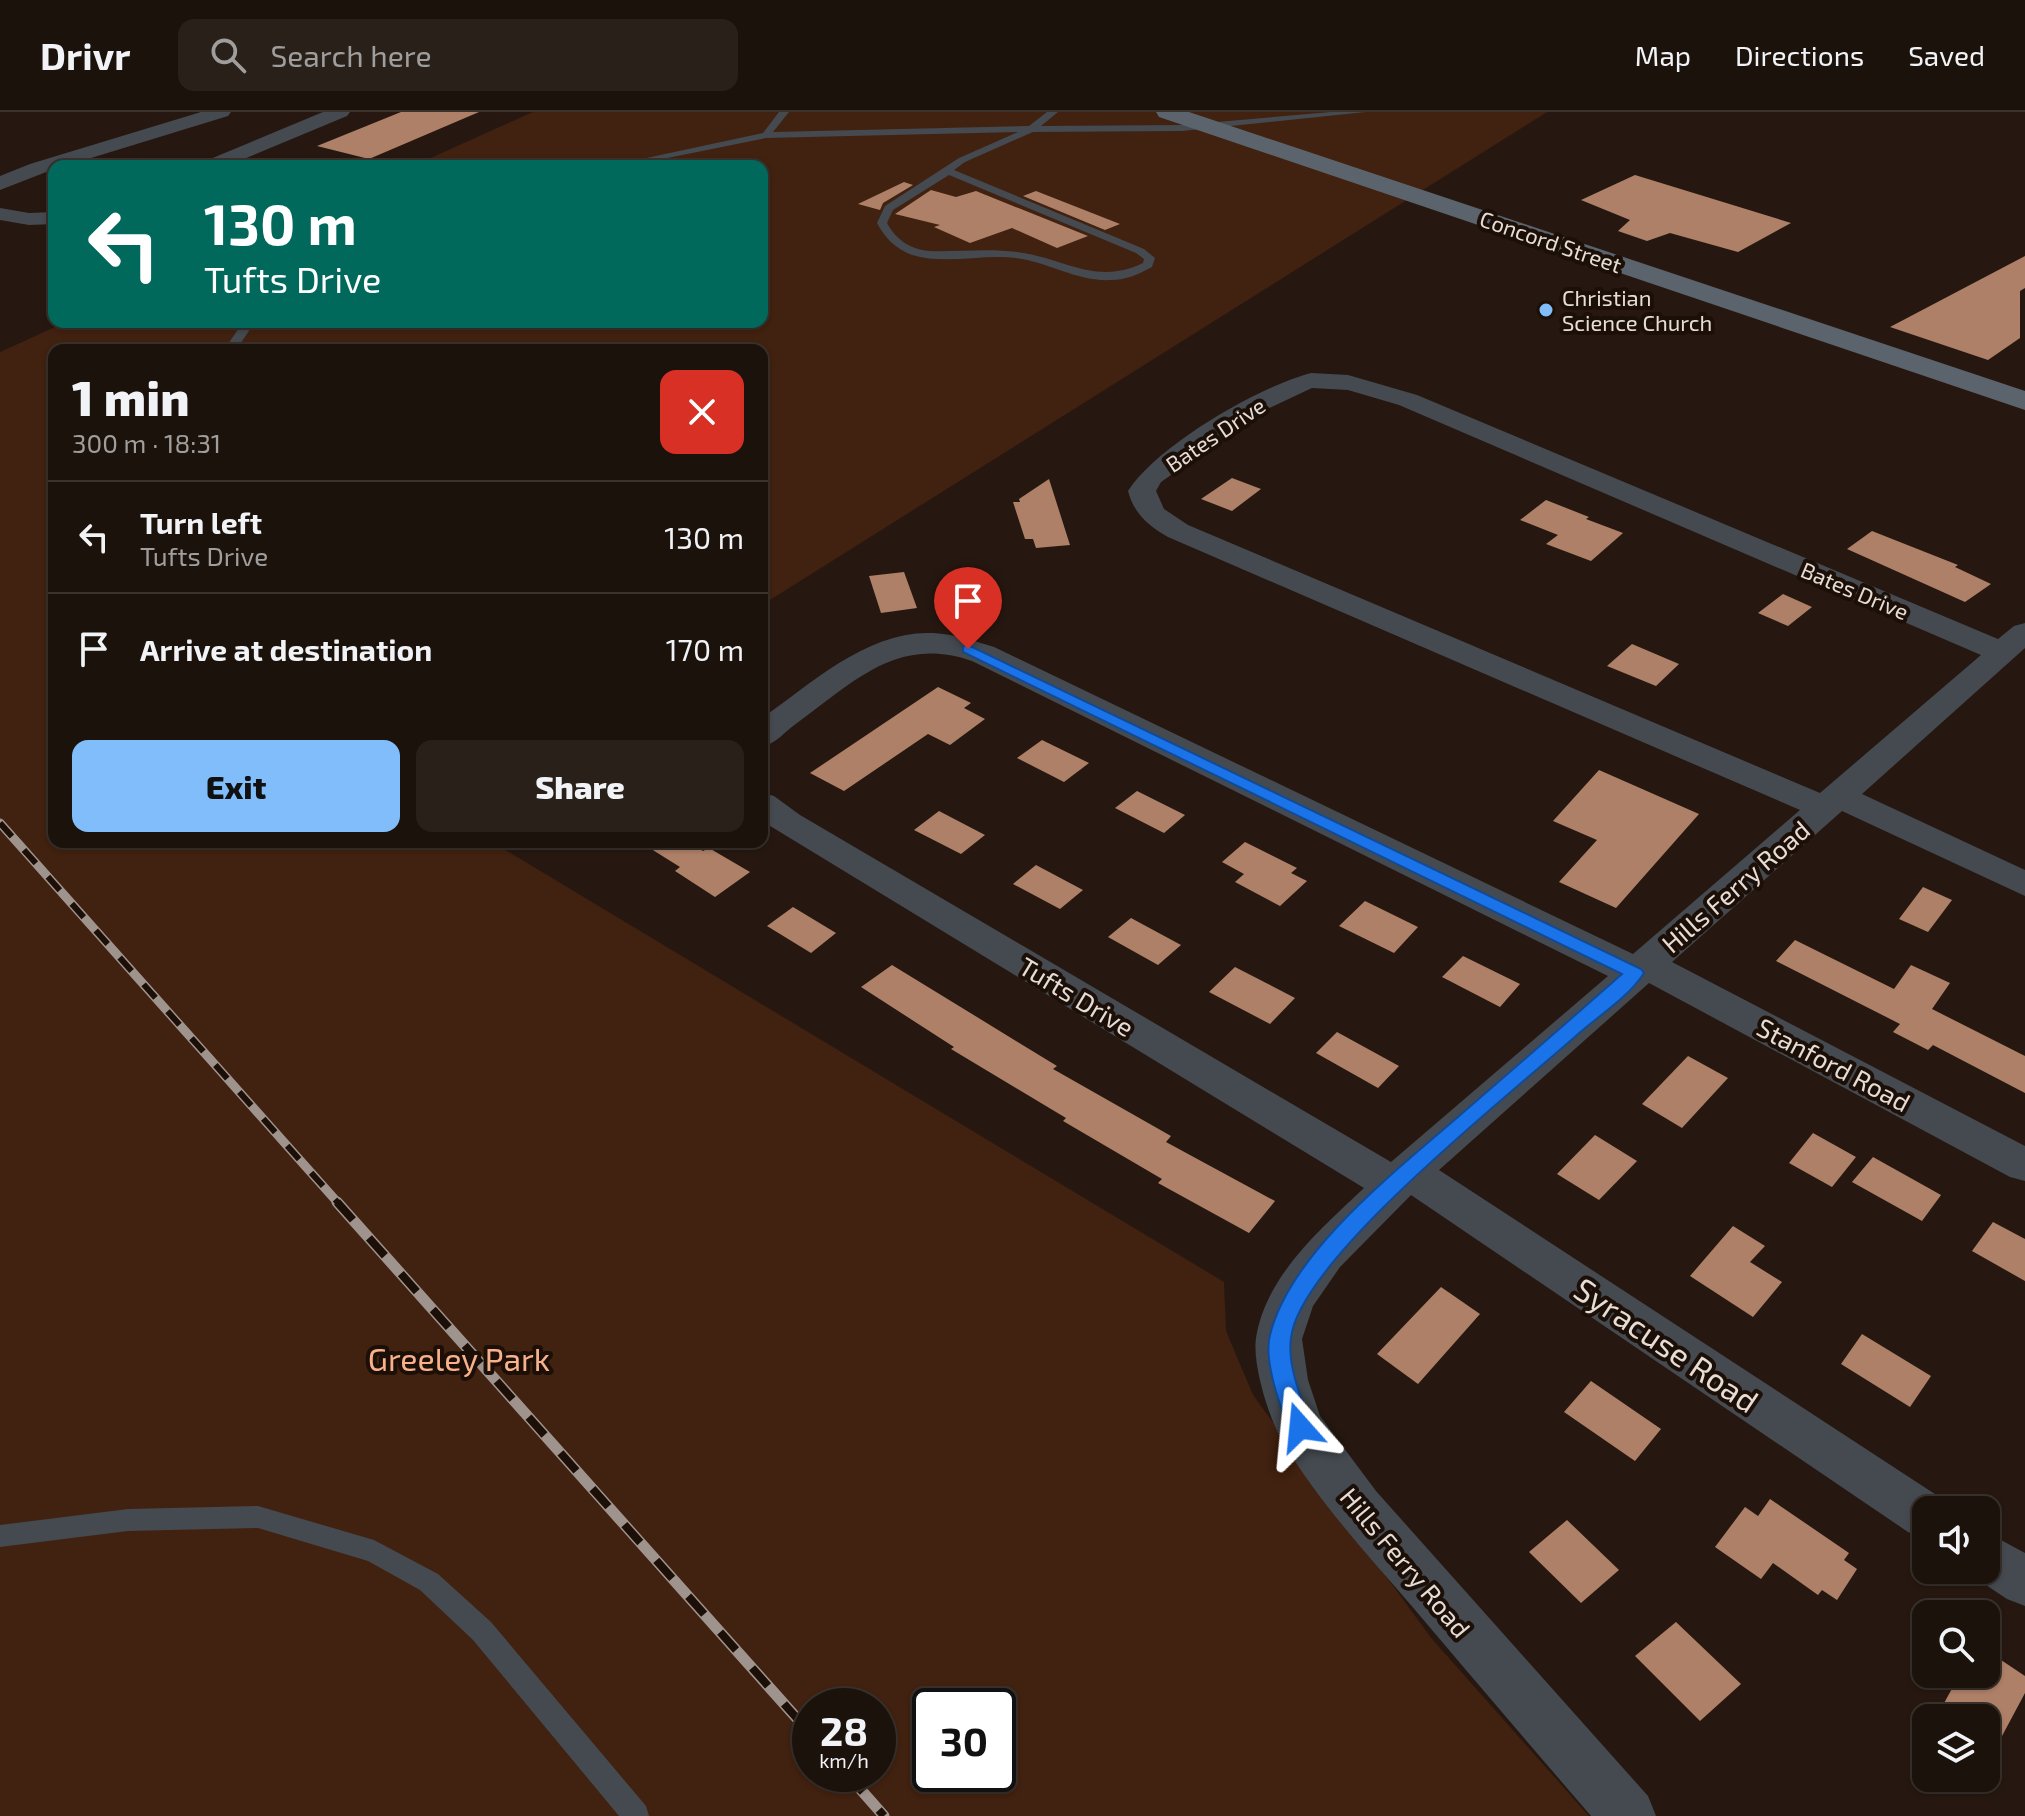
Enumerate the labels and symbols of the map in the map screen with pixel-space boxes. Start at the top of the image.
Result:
street label: Concord Street [1477,205,1625,277]
place label: Christian Science Church [1562,284,1712,335]
marker: Christian Science Church [1537,301,1555,319]
street label: Bates Drive [1160,391,1270,477]
street label: Bates Drive [1797,556,1913,624]
pin [934,567,1002,649]
street label: Hills Ferry Road [1655,813,1815,959]
street label: Tufts Drive [1014,950,1140,1042]
street label: Stanford Road [1752,1011,1916,1117]
street label: Syracuse Road [1568,1269,1766,1419]
park label: Greeley Park [368,1339,550,1377]
position arrow [1258,1385,1342,1469]
street label: Hills Ferry Road [1334,1481,1478,1643]
speed limit sign: 30 [912,1688,1016,1792]

